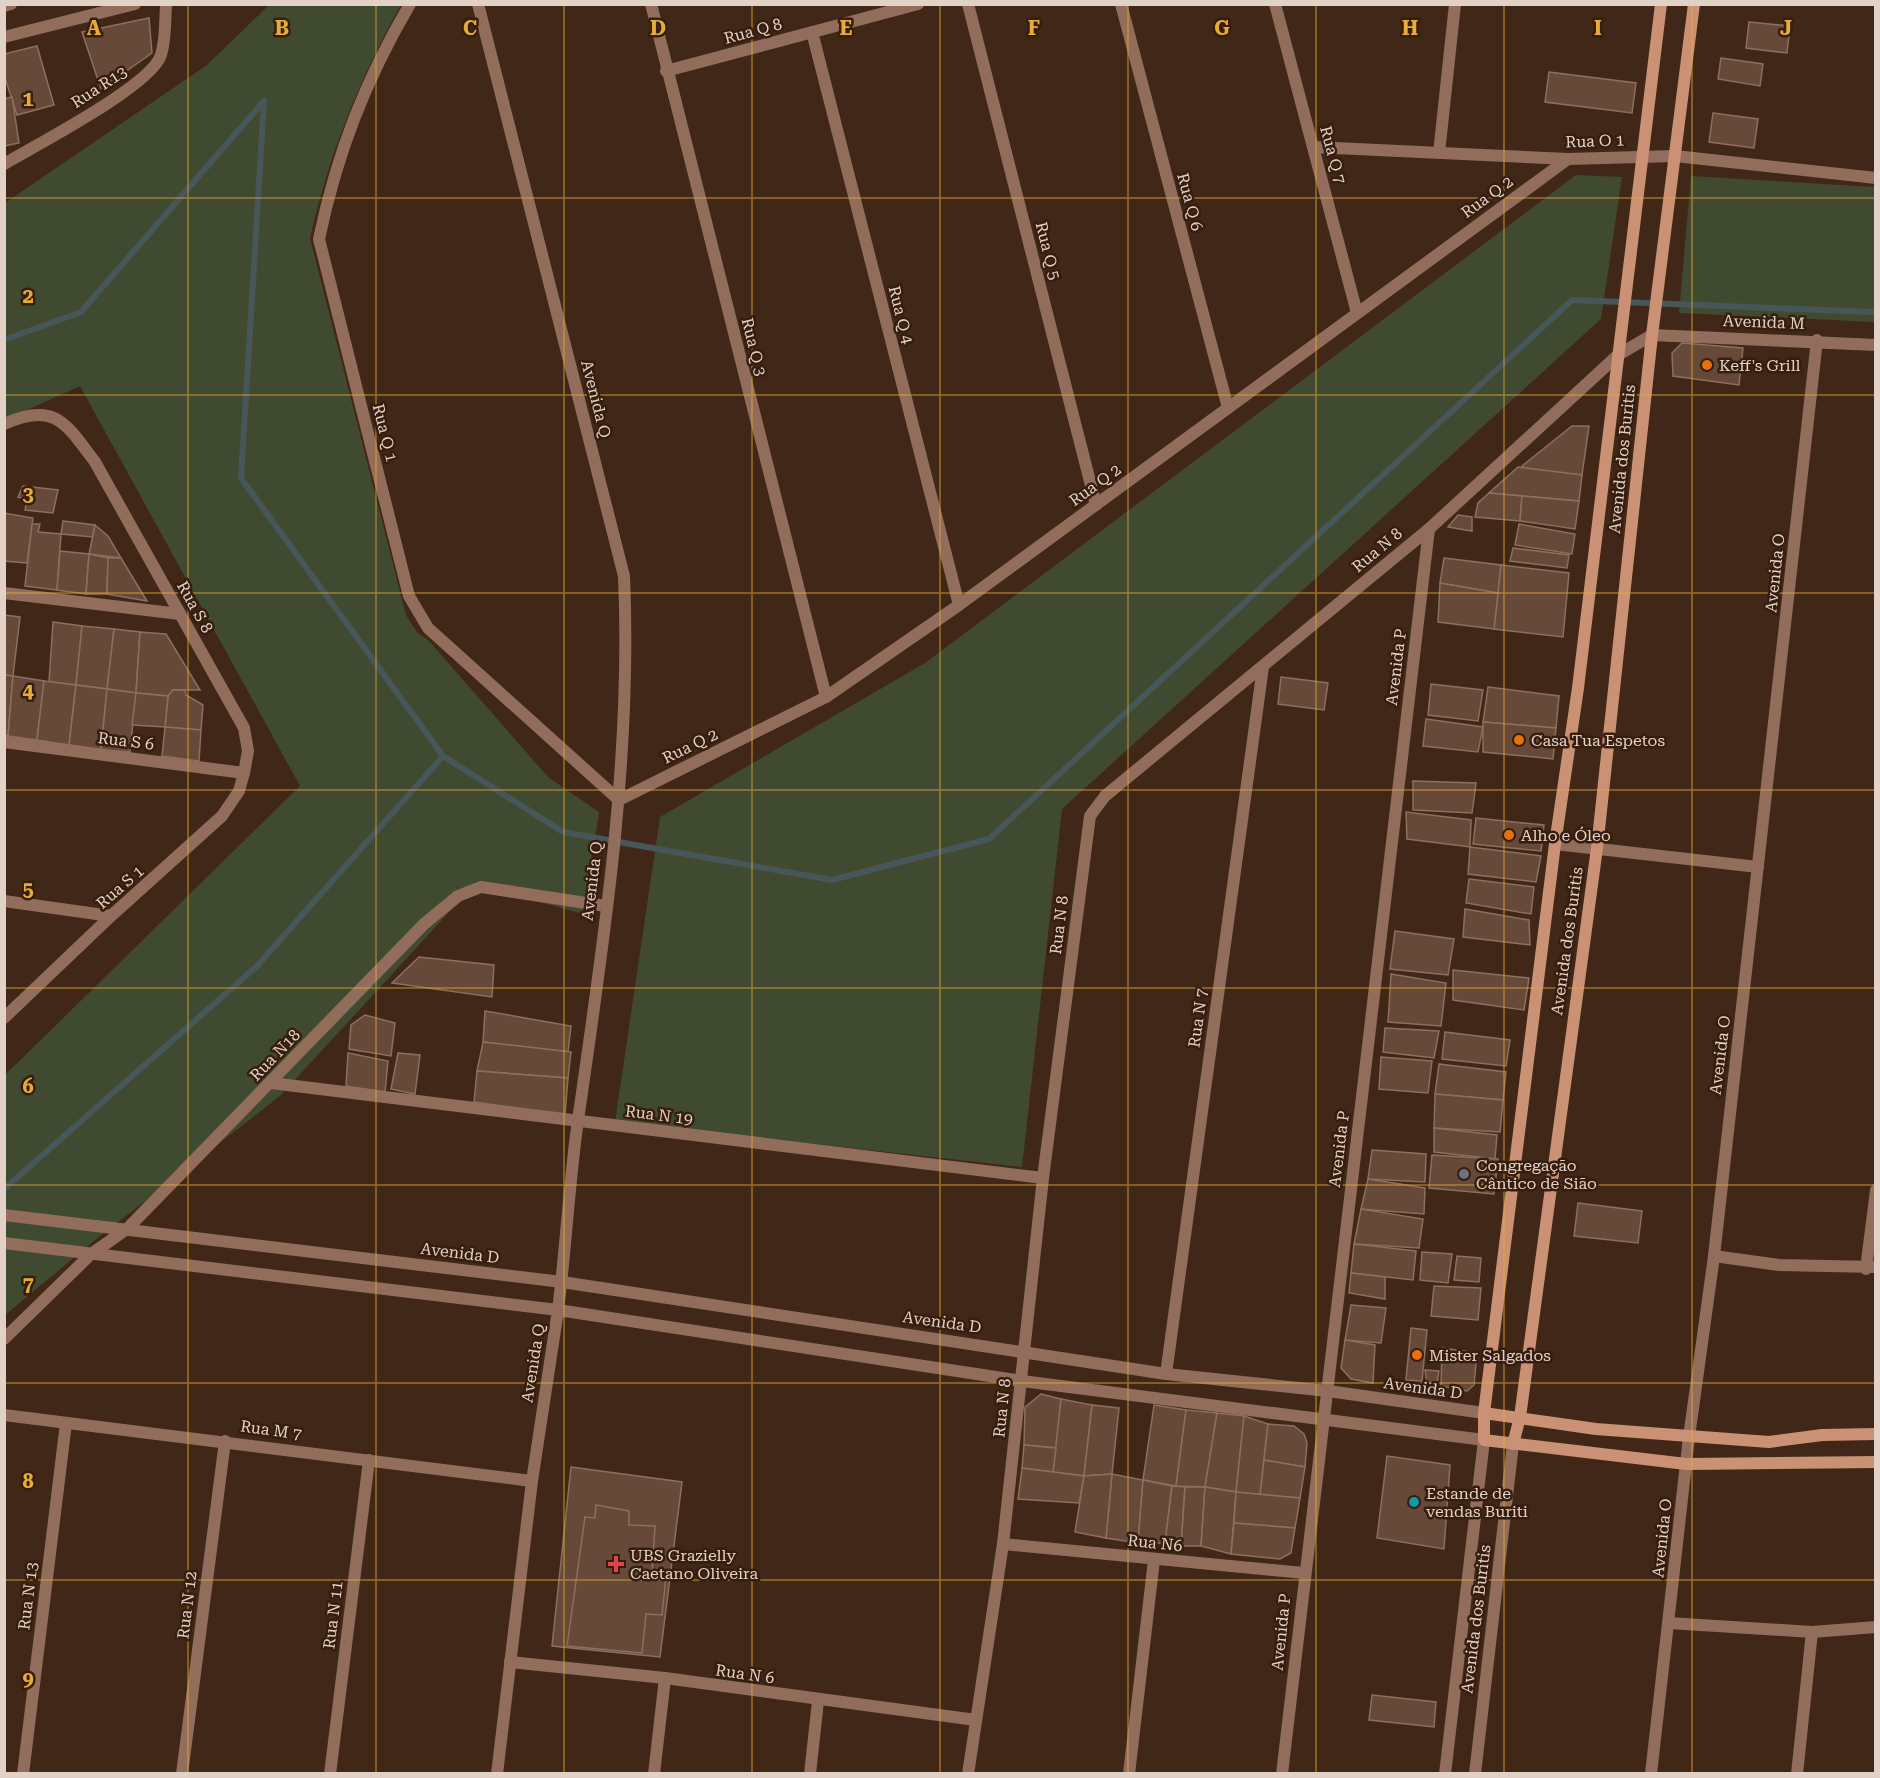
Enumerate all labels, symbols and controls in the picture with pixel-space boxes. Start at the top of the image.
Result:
street label: Rua Q 8 [722,14,784,48]
text: A [87,16,102,40]
text: B [275,16,289,40]
text: C [463,16,477,40]
text: D [650,16,666,40]
text: E [840,16,853,40]
text: F [1028,16,1040,40]
text: G [1214,16,1230,40]
text: H [1402,16,1418,40]
text: I [1594,16,1602,40]
text: J [1780,16,1792,40]
street label: Rua R13 [68,62,130,112]
text: 1 [22,87,34,111]
street label: Rua Q 7 [1316,124,1350,186]
street label: Rua O 1 [1565,130,1625,152]
street label: Rua Q 6 [1173,171,1207,233]
street label: Rua Q 2 [1457,172,1517,222]
street label: Rua Q 5 [1032,220,1064,282]
text: 2 [22,284,34,308]
street label: Rua Q 4 [885,284,917,346]
street label: Avenida M [1723,311,1805,333]
street label: Rua Q 3 [738,316,770,378]
place label: Keff's Grill [1719,356,1801,375]
street label: Avenida Q [577,358,615,440]
marker: Keff's Grill [1700,358,1714,372]
street label: Avenida dos Buritis [1605,383,1639,534]
street label: Rua Q 1 [369,402,401,464]
street label: Rua Q 2 [1065,460,1125,510]
text: 3 [22,482,34,506]
street label: Rua N 8 [1348,524,1406,576]
street label: Avenida O [1761,532,1789,614]
street label: Rua S 8 [173,578,217,636]
street label: Avenida P [1382,628,1410,706]
text: 4 [22,679,34,703]
street label: Rua Q 2 [659,724,721,768]
street label: Rua S 6 [97,728,155,754]
place label: Casa Tua Espetos [1531,731,1665,750]
marker: Casa Tua Espetos [1512,733,1526,747]
place label: Alho e Óleo [1521,826,1611,845]
marker: Alho e Óleo [1502,828,1516,842]
street label: Avenida Q [578,840,606,922]
street label: Rua S 1 [92,861,148,913]
street label: Avenida dos Buritis [1547,865,1587,1016]
text: 5 [22,877,34,901]
street label: Rua N 8 [1046,894,1072,956]
street label: Rua N 7 [1184,987,1212,1049]
street label: Avenida O [1706,1014,1734,1096]
street label: Rua N18 [246,1025,304,1085]
text: 6 [22,1074,34,1098]
street label: Rua N 19 [624,1101,694,1129]
street label: Avenida P [1325,1110,1353,1188]
place label: Congregação Cântico de Sião [1476,1156,1597,1193]
marker: Congregação Cântico de Sião [1457,1167,1471,1181]
street label: Avenida D [420,1239,500,1267]
text: 7 [22,1272,34,1296]
street label: Avenida D [901,1307,983,1337]
street label: Avenida Q [517,1322,549,1404]
place label: Mister Salgados [1429,1346,1551,1365]
marker: Mister Salgados [1410,1348,1424,1362]
street label: Avenida D [1382,1373,1464,1403]
street label: Rua N 8 [989,1377,1015,1438]
street label: Rua M 7 [239,1416,303,1444]
text: 8 [22,1469,34,1493]
place label: Estande de vendas Buriti [1426,1484,1528,1521]
marker: Estande de vendas Buriti [1407,1495,1421,1509]
street label: Avenida O [1648,1497,1676,1579]
street label: Rua N6 [1127,1531,1184,1555]
street label: Avenida dos Buritis [1457,1543,1495,1694]
place label: UBS Grazielly Caetano Oliveira [630,1546,759,1583]
marker: UBS Grazielly Caetano Oliveira [607,1555,625,1573]
street label: Rua N 13 [14,1561,42,1631]
street label: Rua N 12 [173,1570,201,1640]
street label: Rua N 11 [319,1580,347,1650]
street label: Avenida P [1268,1593,1294,1671]
street label: Rua N 6 [714,1660,776,1688]
text: 9 [22,1667,34,1691]

